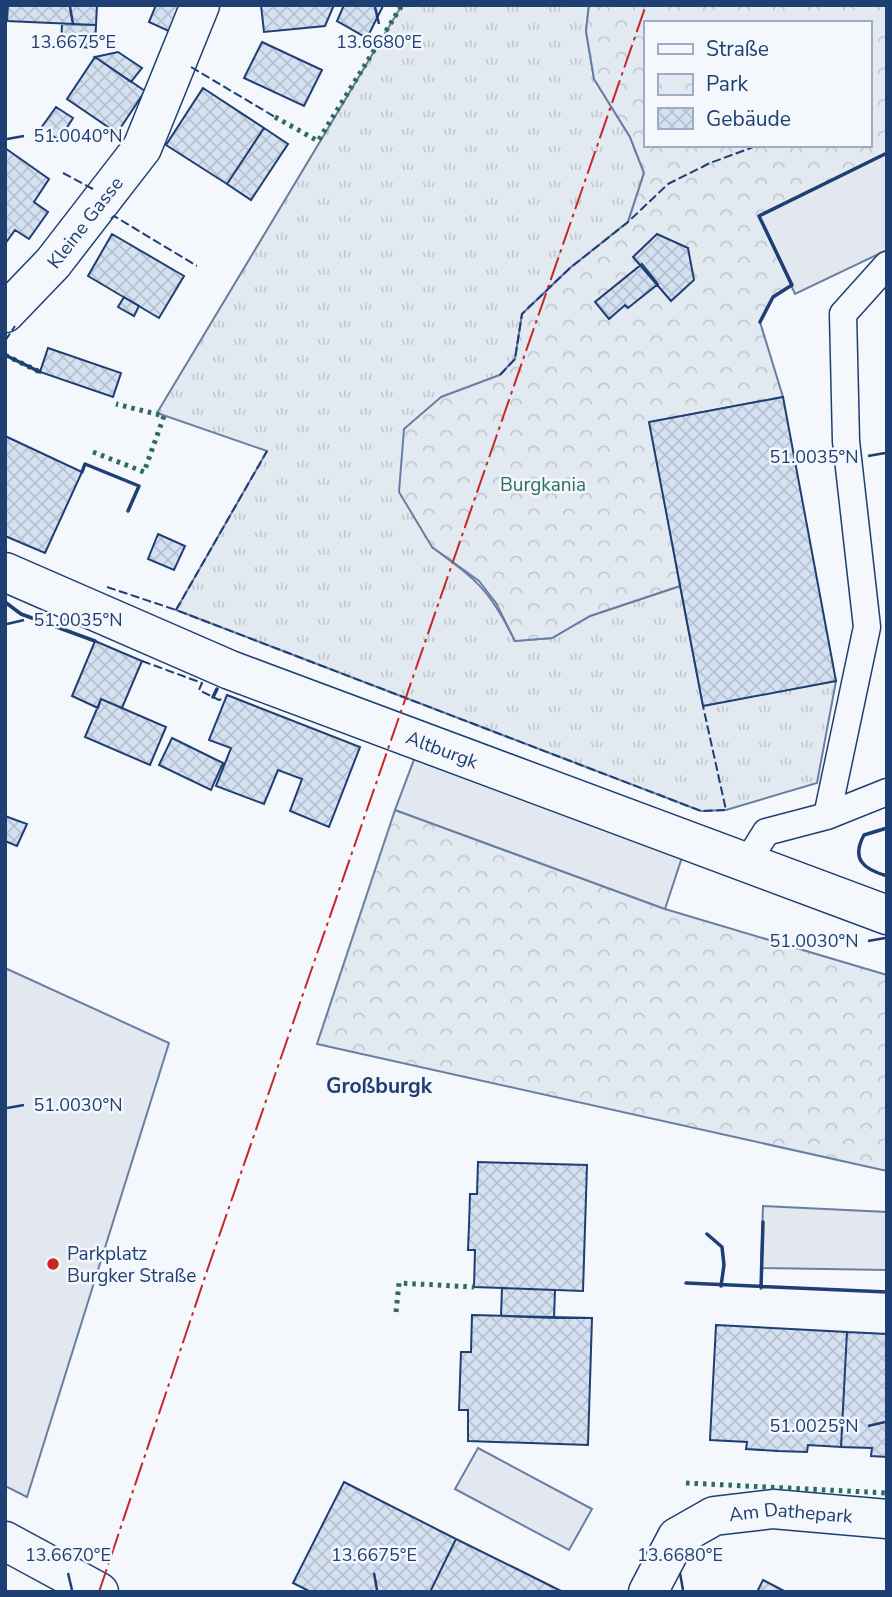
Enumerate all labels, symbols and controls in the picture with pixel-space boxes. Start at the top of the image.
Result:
legend [644,21,871,147]
text: 13.6675°E [30,30,116,54]
text: 13.6680°E [336,30,422,54]
text: Straße [706,35,769,63]
text: Park [706,70,748,98]
text: Gebäude [706,105,791,133]
text: 51.0040°N [34,124,122,148]
street label: Kleine Gasse [41,171,129,274]
text: 51.0035°N [770,445,858,469]
park label: Burgkania [500,472,586,498]
text: 51.0035°N [34,608,122,632]
street label: Altburgk [402,725,482,776]
text: 51.0030°N [770,929,858,953]
district label: Großburgk [326,1072,433,1100]
text: 51.0030°N [34,1093,122,1117]
place label: Parkplatz Burgker Straße [67,1241,196,1289]
marker: Parkplatz Burgker Straße [45,1256,61,1272]
text: 51.0025°N [770,1414,858,1438]
street label: Am Dathepark [728,1497,854,1530]
text: 13.6670°E [25,1543,111,1567]
text: 13.6675°E [331,1543,417,1567]
text: 13.6680°E [637,1543,723,1567]

